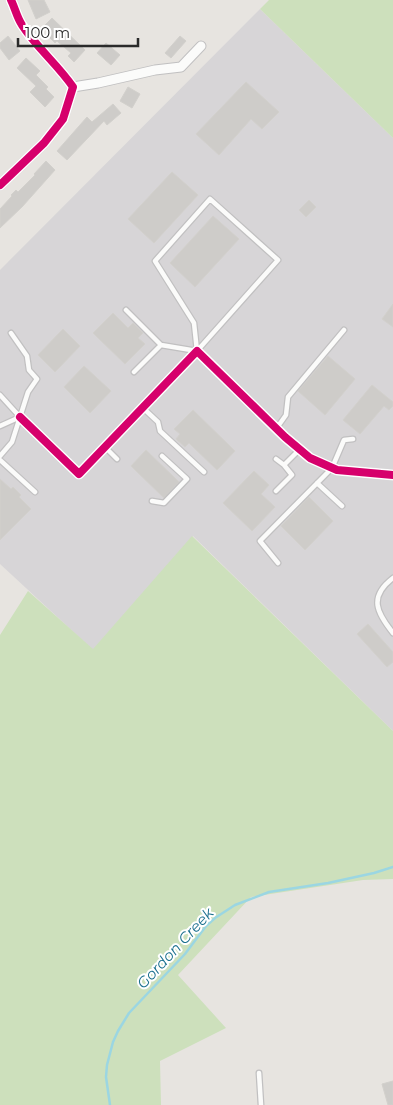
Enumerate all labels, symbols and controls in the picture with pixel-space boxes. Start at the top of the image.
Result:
scale bar [18,15,138,47]
text: 100 m [25,23,70,42]
water label: Gordon Creek [133,903,218,993]

